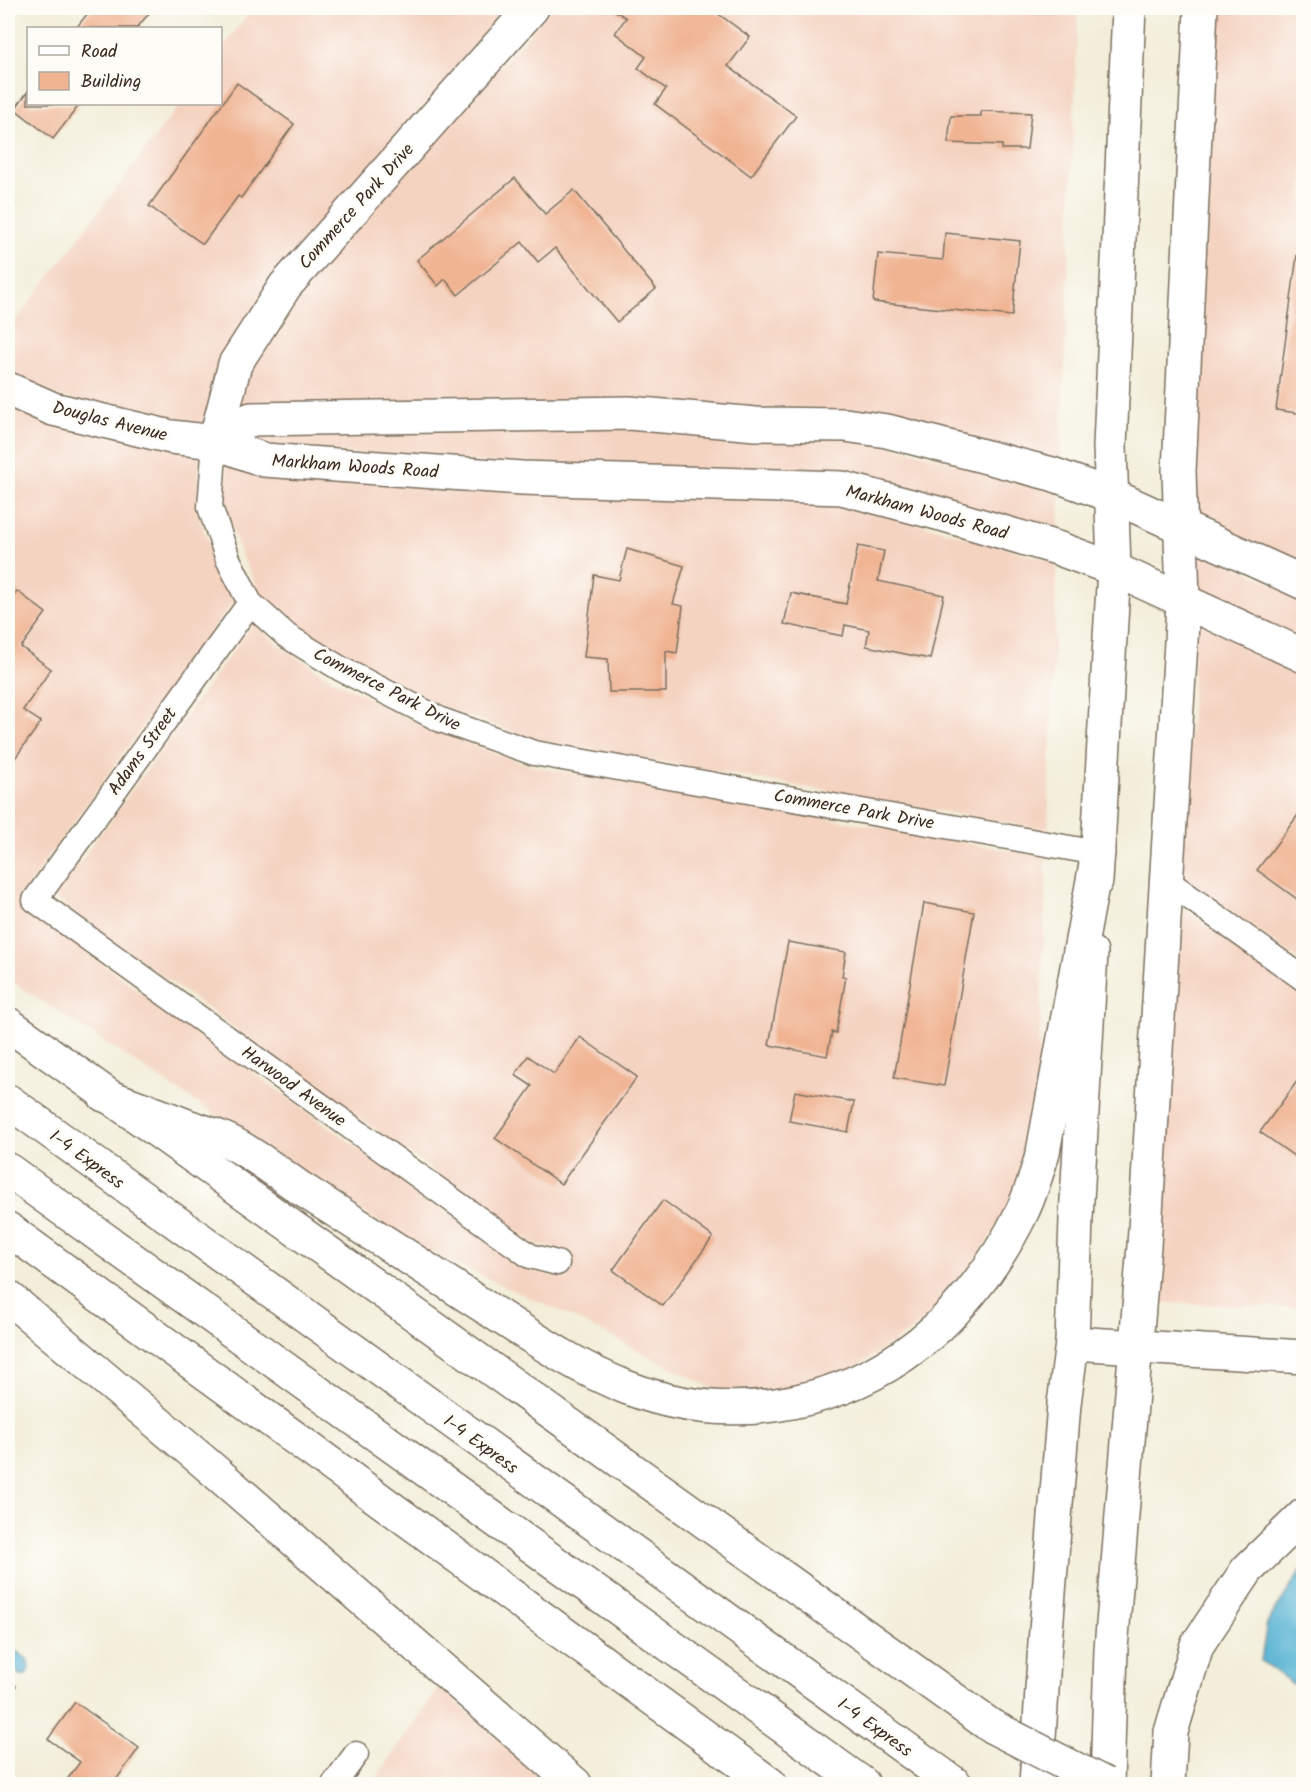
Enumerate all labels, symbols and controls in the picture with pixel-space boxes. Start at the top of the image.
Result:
legend [27,27,222,105]
text: Road [81,38,118,67]
text: Building [81,68,141,97]
street label: Commerce Park Drive [292,137,422,277]
street label: Douglas Avenue [49,394,170,451]
street label: Markham Woods Road [271,447,440,488]
street label: Markham Woods Road [842,478,1012,549]
street label: Commerce Park Drive [307,641,465,740]
street label: Adams Street [101,701,186,802]
street label: Commerce Park Drive [771,782,936,839]
street label: Harwood Avenue [234,1039,352,1135]
street label: I-4 Express [42,1123,130,1198]
street label: I-4 Express [436,1408,524,1483]
street label: I-4 Express [830,1691,918,1766]

